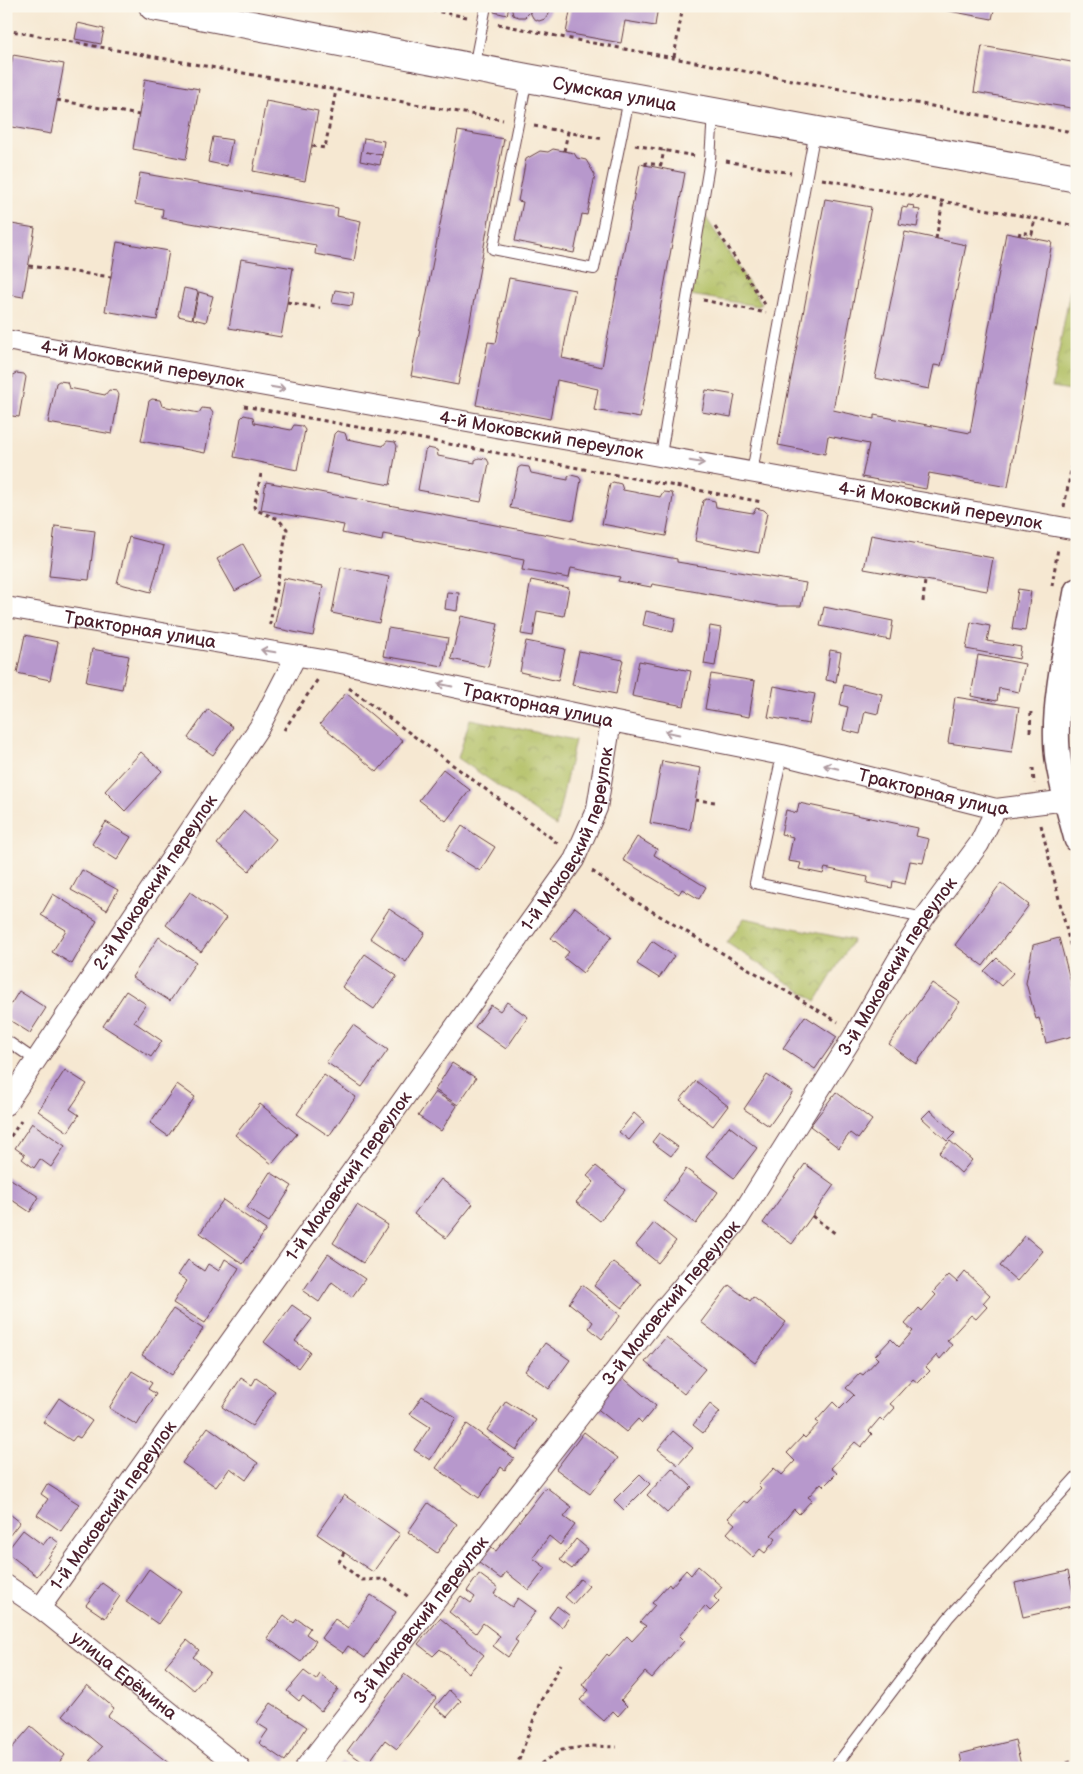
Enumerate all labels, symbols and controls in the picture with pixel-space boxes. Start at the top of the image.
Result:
street label: Сумская улица [551,72,679,116]
street label: 4-й Моковский переулок [39,336,247,393]
one-way arrow [270,384,286,393]
street label: 4-й Моковский переулок [438,407,646,464]
one-way arrow [688,458,704,468]
street label: 4-й Моковский переулок [837,477,1045,534]
street label: Тракторная улица [62,606,218,653]
one-way arrow [260,646,276,656]
street label: Тракторная улица [460,679,616,732]
one-way arrow [437,680,453,690]
one-way arrow [665,727,681,737]
street label: 1-й Моковский переулок [516,745,617,935]
one-way arrow [824,762,840,771]
street label: Тракторная улица [856,764,1010,820]
street label: 2-й Моковский переулок [89,790,222,974]
street label: 3-й Моковский переулок [833,873,962,1060]
street label: 1-й Моковский переулок [281,1087,416,1265]
street label: 3-й Моковский переулок [597,1215,745,1389]
street label: 1-й Моковский переулок [46,1416,181,1594]
street label: 3-й Моковский переулок [349,1531,493,1708]
street label: улица Ерёмина [67,1627,182,1724]

